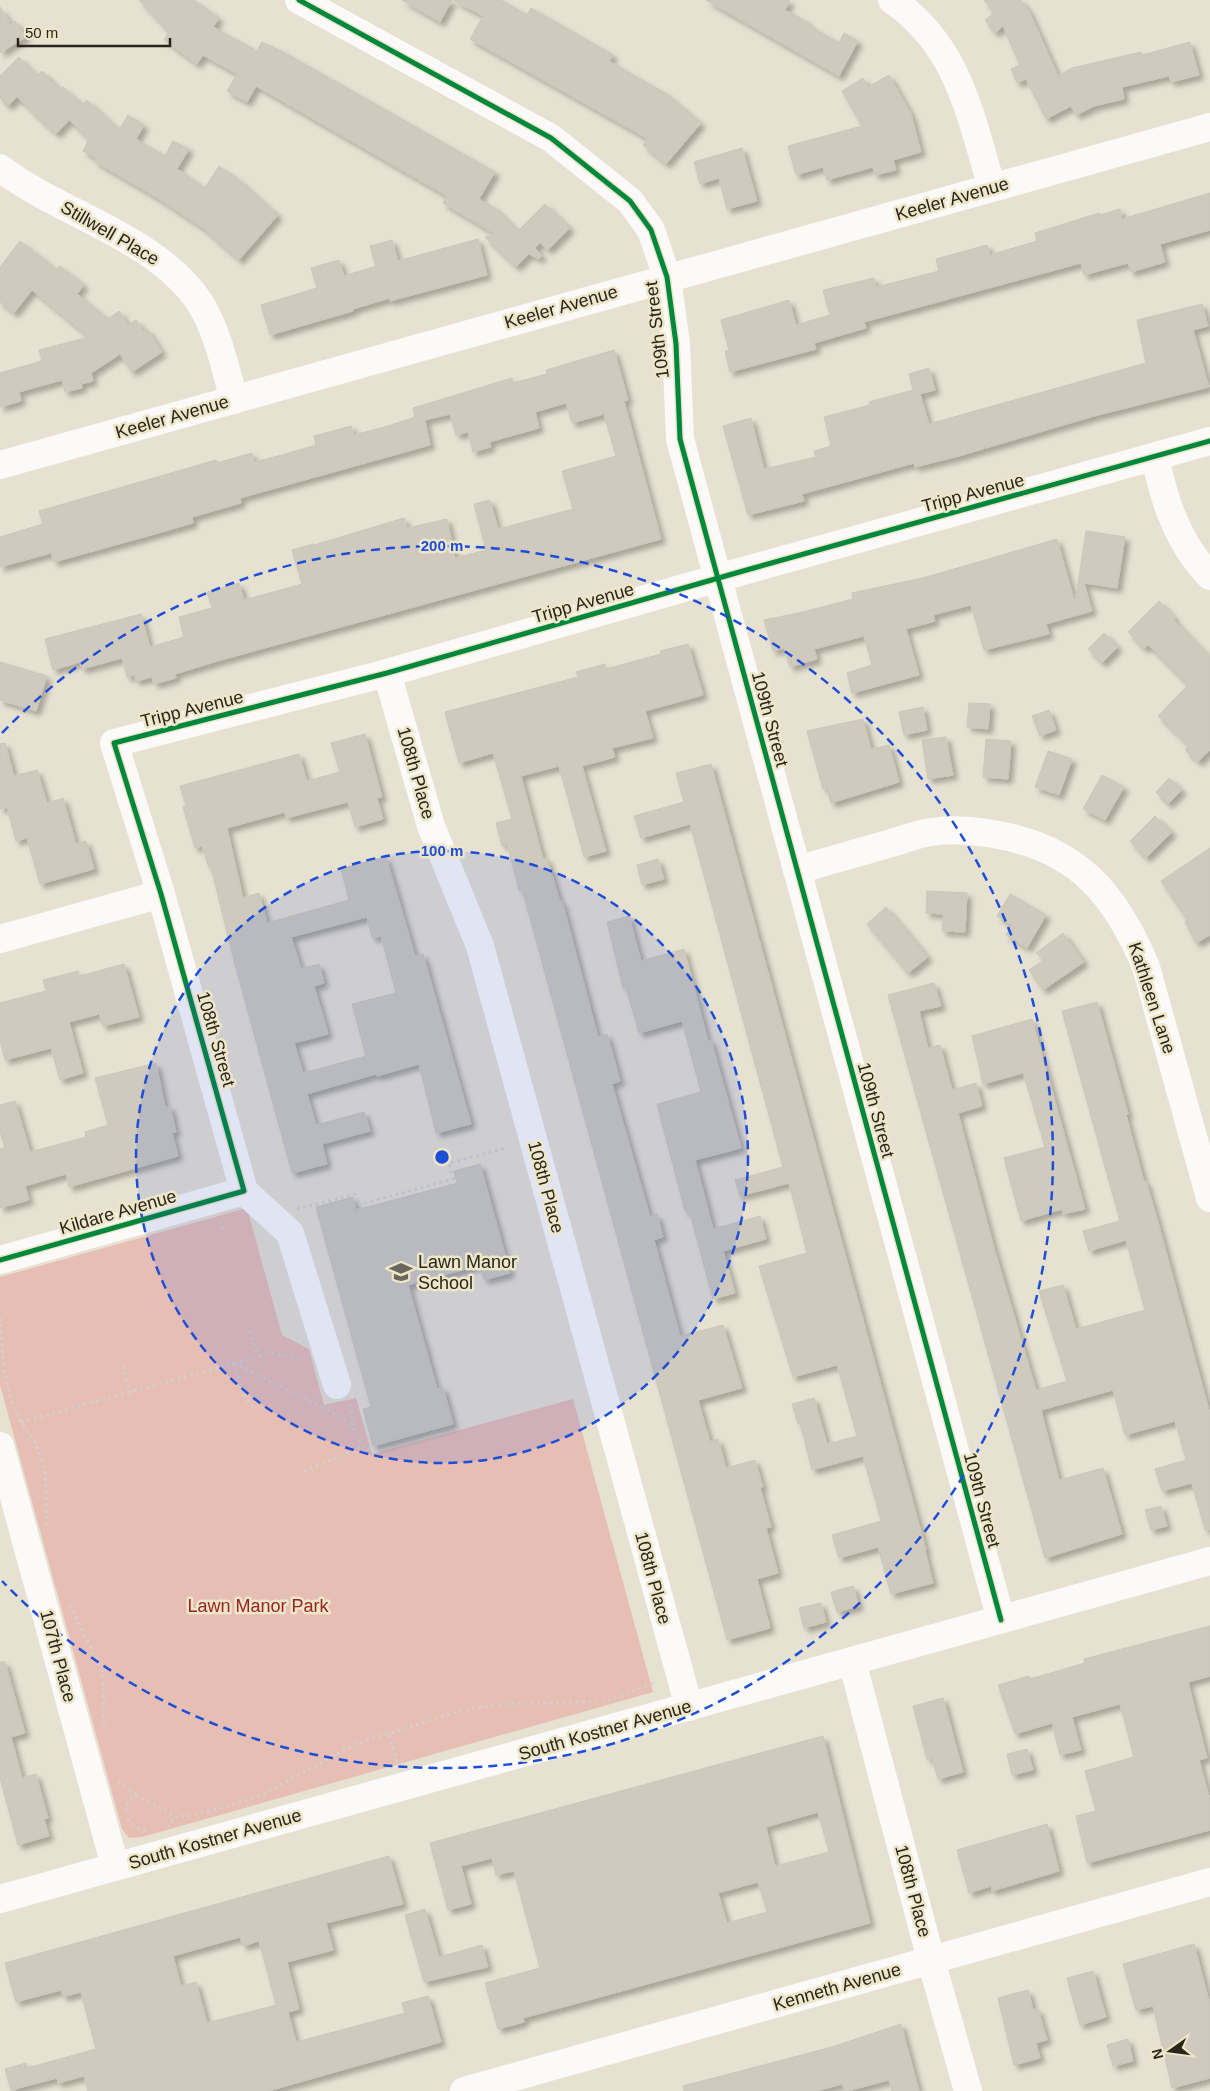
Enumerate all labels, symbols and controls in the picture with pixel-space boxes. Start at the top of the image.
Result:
scale bar [18,15,170,47]
text: 50 m [25,24,58,41]
street label: Keeler Avenue [893,173,1011,225]
street label: Stillwell Place [57,197,163,269]
street label: 109th Street [641,280,673,380]
street label: Keeler Avenue [502,281,620,333]
street label: Keeler Avenue [113,391,231,443]
street label: Tripp Avenue [920,470,1026,516]
text: 200 m [421,537,463,554]
street label: Tripp Avenue [530,579,636,627]
street label: 109th Street [748,669,792,769]
street label: Tripp Avenue [139,687,245,731]
street label: 108th Place [393,725,439,821]
text: 100 m [421,842,463,859]
street label: Kathleen Lane [1125,940,1179,1056]
street label: 108th Street [193,989,239,1089]
street label: 109th Street [854,1060,898,1160]
street label: 108th Place [524,1138,568,1236]
centre of rings [433,1148,451,1166]
street label: Kildare Avenue [57,1186,179,1238]
place label: Lawn Manor School [418,1252,517,1293]
school or university icon: Lawn Manor School [388,1259,414,1285]
street label: 109th Street [960,1450,1004,1550]
street label: 108th Place [631,1529,675,1627]
park label: Lawn Manor Park [187,1596,330,1616]
street label: 107th Place [36,1607,80,1705]
street label: South Kostner Avenue [516,1696,694,1764]
street label: South Kostner Avenue [126,1805,304,1873]
street label: 108th Place [891,1842,935,1940]
street label: Kenneth Avenue [771,1959,903,2015]
north arrow [1145,2026,1195,2076]
text: N [1148,2047,1166,2061]

